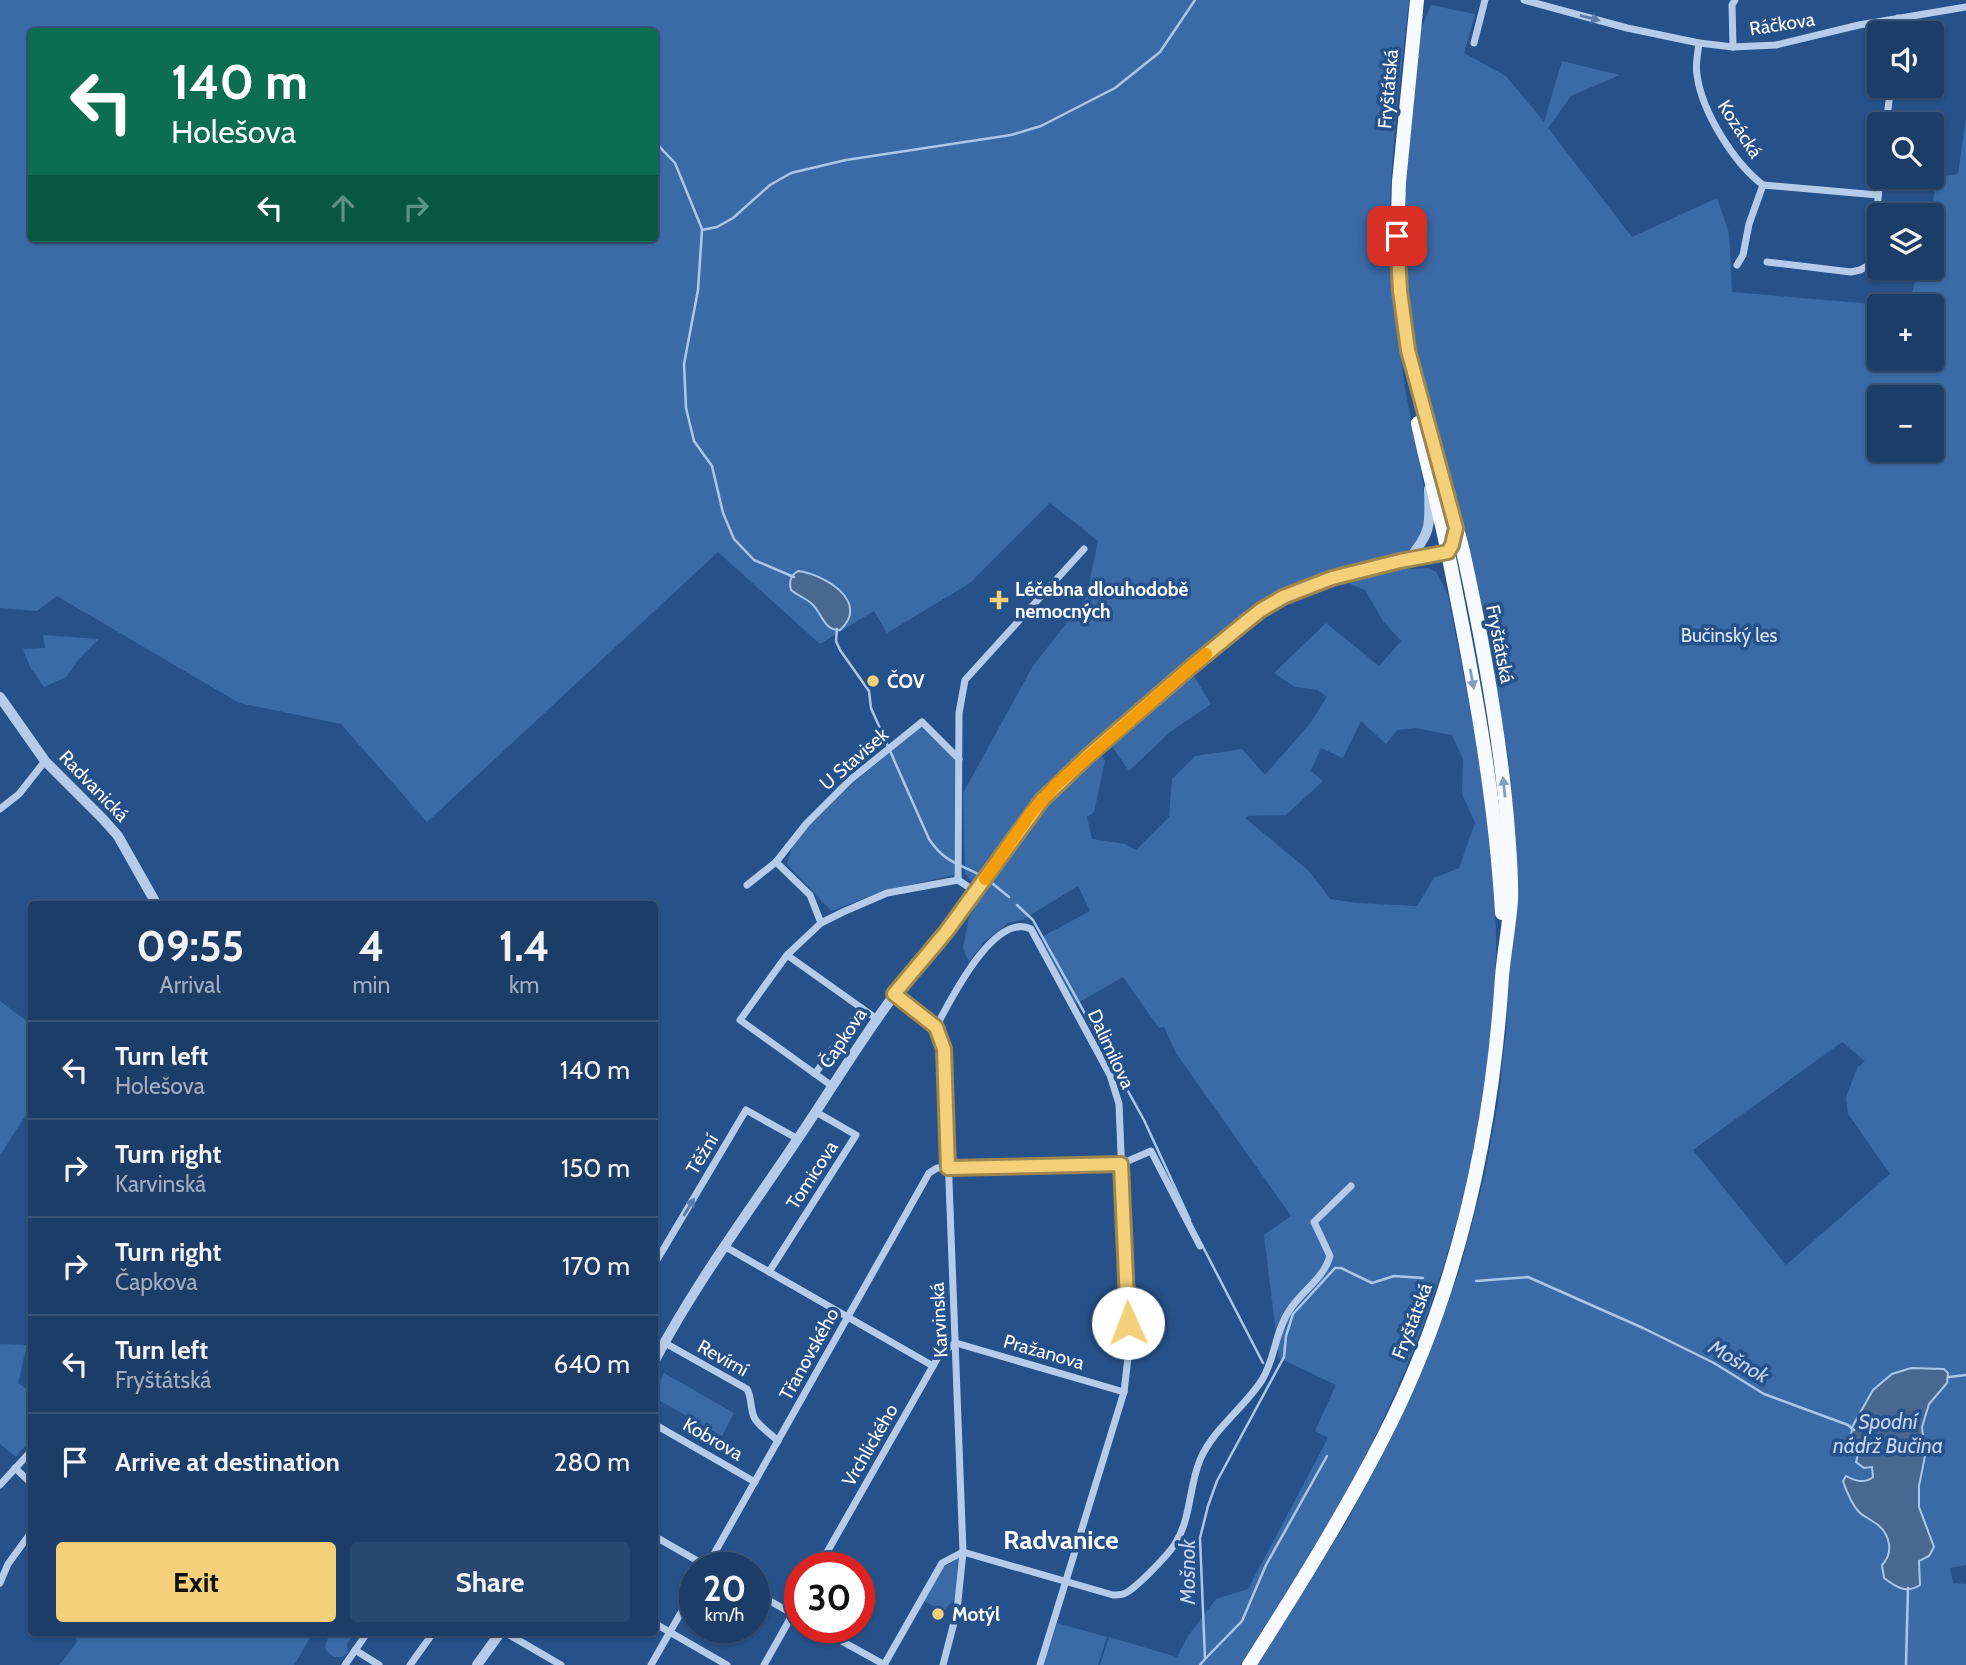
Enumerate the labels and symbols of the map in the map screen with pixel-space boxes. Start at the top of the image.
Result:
street label: Ráčkova [1748,7,1816,41]
one-way arrow [1579,13,1601,24]
street label: Fryštátská [1373,48,1403,130]
street label: Kozácká [1713,96,1767,162]
pin [1367,206,1427,266]
place label: Léčebna dlouhodobě nemocných [1015,578,1189,623]
marker: Léčebna dlouhodobě nemocných [989,590,1009,610]
street label: Fryštátská [1481,603,1519,685]
park label: Bučinský les [1681,624,1777,647]
one-way arrow [1467,668,1478,690]
place label: ČOV [887,669,925,693]
marker: ČOV [865,673,881,689]
street label: U Stavisek [815,723,893,795]
street label: Radvanická [54,746,134,826]
one-way arrow [1498,776,1509,798]
street label: Čapkova [814,1003,872,1073]
street label: Dalimilova [1083,1006,1139,1092]
street label: Těžní [681,1129,723,1179]
street label: Tomicova [781,1136,843,1214]
one-way arrow [683,1197,696,1216]
street label: Fryštátská [1387,1280,1437,1362]
street label: Karvinská [926,1282,952,1358]
position arrow [1091,1286,1165,1360]
street label: Třanovského [774,1304,844,1404]
street label: Pražanova [1001,1330,1087,1374]
water label: Mošnok [1704,1333,1774,1389]
street label: Revírní [693,1335,753,1381]
street label: Vrchlického [837,1400,903,1490]
water label: Spodní nádrž Bučina [1833,1409,1943,1458]
street label: Kobrova [679,1413,747,1465]
district label: Radvanice [1003,1524,1119,1556]
water label: Mošnok [1175,1538,1200,1606]
speed limit sign: 30 [784,1552,875,1643]
place label: Motýl [952,1603,1000,1626]
marker: Motýl [930,1606,946,1622]

